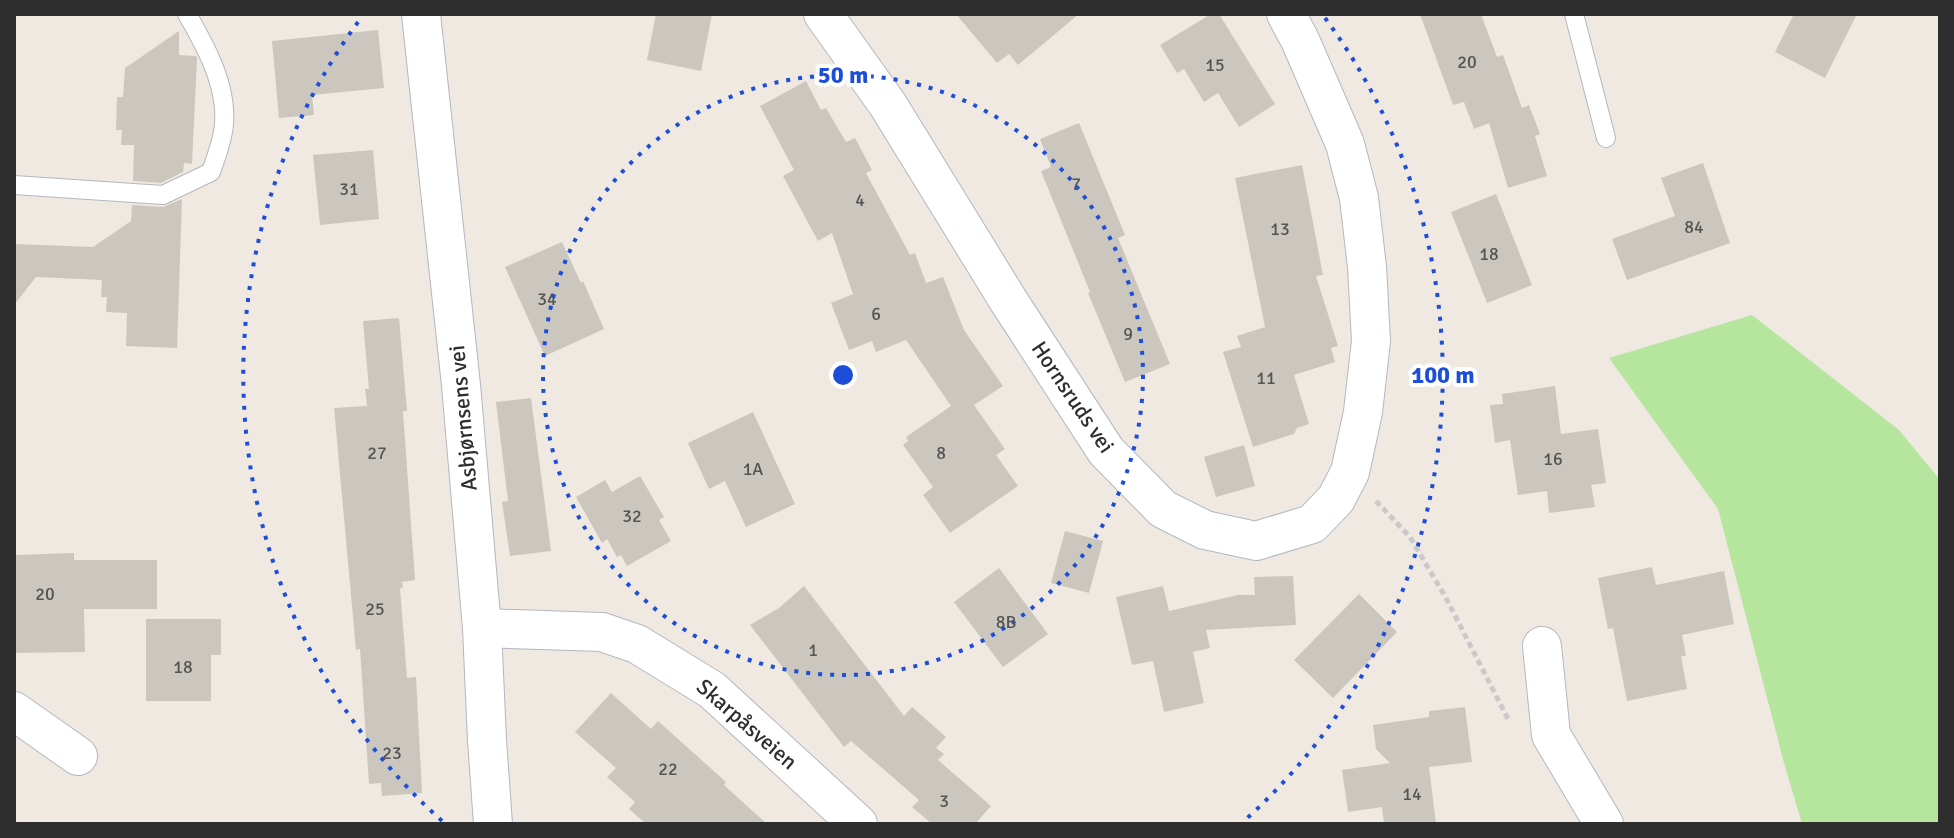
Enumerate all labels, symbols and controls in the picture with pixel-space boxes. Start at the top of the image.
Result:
house number: 20 [1457,51,1477,73]
house number: 15 [1205,54,1225,76]
text: 50 m [818,60,868,90]
house number: 7 [1071,173,1081,195]
house number: 31 [339,178,359,200]
house number: 4 [855,189,865,211]
house number: 84 [1684,216,1704,238]
house number: 13 [1270,218,1290,240]
house number: 18 [1479,243,1499,265]
house number: 34 [537,288,557,310]
house number: 6 [871,303,881,325]
house number: 9 [1123,323,1133,345]
street label: Hornsruds vei [1026,336,1120,458]
street label: Asbjørnsens vei [443,344,483,492]
text: 100 m [1411,360,1475,390]
centre of rings [829,361,857,389]
house number: 11 [1256,367,1276,389]
house number: 27 [367,442,387,464]
house number: 8 [936,442,946,464]
house number: 16 [1543,448,1563,470]
house number: 1A [743,458,763,480]
house number: 32 [622,505,642,527]
house number: 20 [35,583,55,605]
house number: 25 [365,598,385,620]
house number: 8B [996,611,1016,633]
house number: 1 [808,639,818,661]
house number: 18 [173,656,193,678]
street label: Skarpåsveien [691,673,803,775]
house number: 23 [382,742,402,764]
house number: 22 [658,758,678,780]
house number: 14 [1402,783,1422,805]
house number: 3 [939,790,949,812]

